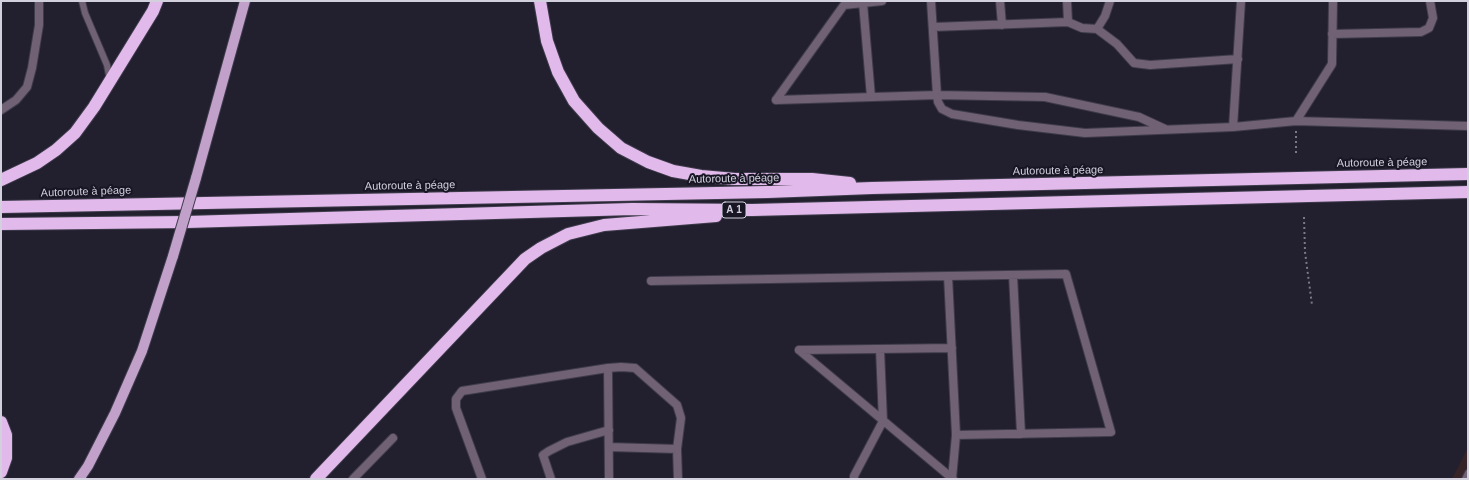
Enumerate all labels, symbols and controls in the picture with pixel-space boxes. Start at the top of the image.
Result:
street label: Autoroute à péage [1337,156,1427,170]
street label: Autoroute à péage [1013,164,1103,178]
street label: Autoroute à péage [689,172,779,186]
street label: Autoroute à péage [365,179,455,193]
street label: Autoroute à péage [41,184,131,200]
road number: A 1 [722,202,746,218]

